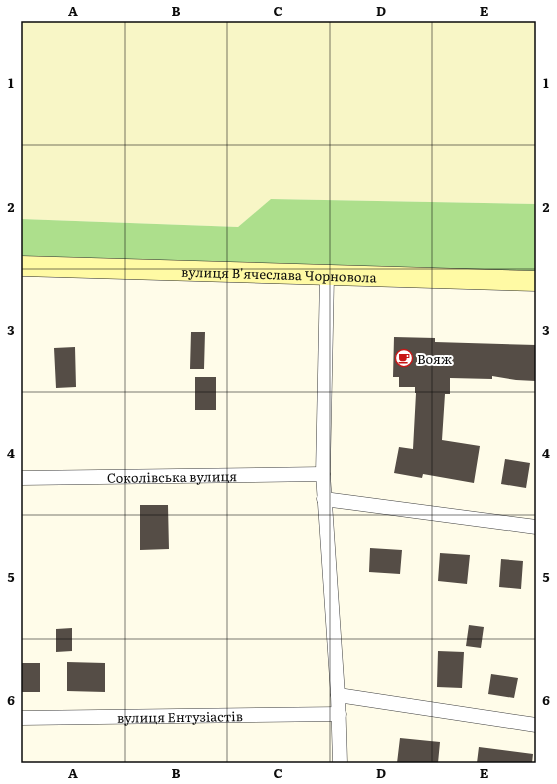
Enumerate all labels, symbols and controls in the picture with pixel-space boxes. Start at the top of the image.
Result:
text: A [68,1,78,20]
text: B [172,1,181,20]
text: C [273,1,283,20]
text: D [376,1,386,20]
text: E [480,1,489,20]
text: 1 [8,73,14,92]
text: 1 [543,73,549,92]
text: 2 [8,197,15,216]
text: 2 [543,197,550,216]
street label: вулиця В'ячеслава Чорновола [181,261,377,286]
text: 3 [7,320,15,339]
text: 3 [542,320,550,339]
cafe icon: Вояж [394,348,414,368]
place label: Вояж [417,349,452,368]
text: 4 [7,443,15,462]
text: 4 [542,443,550,462]
street label: Соколівська вулиця [107,466,237,486]
text: 5 [7,567,15,586]
text: 5 [542,567,550,586]
text: 6 [7,690,15,709]
text: 6 [542,690,550,709]
street label: вулиця Ентузіастів [117,706,243,726]
text: A [68,763,78,782]
text: B [172,763,181,782]
text: C [273,763,283,782]
text: D [376,763,386,782]
text: E [480,763,489,782]

